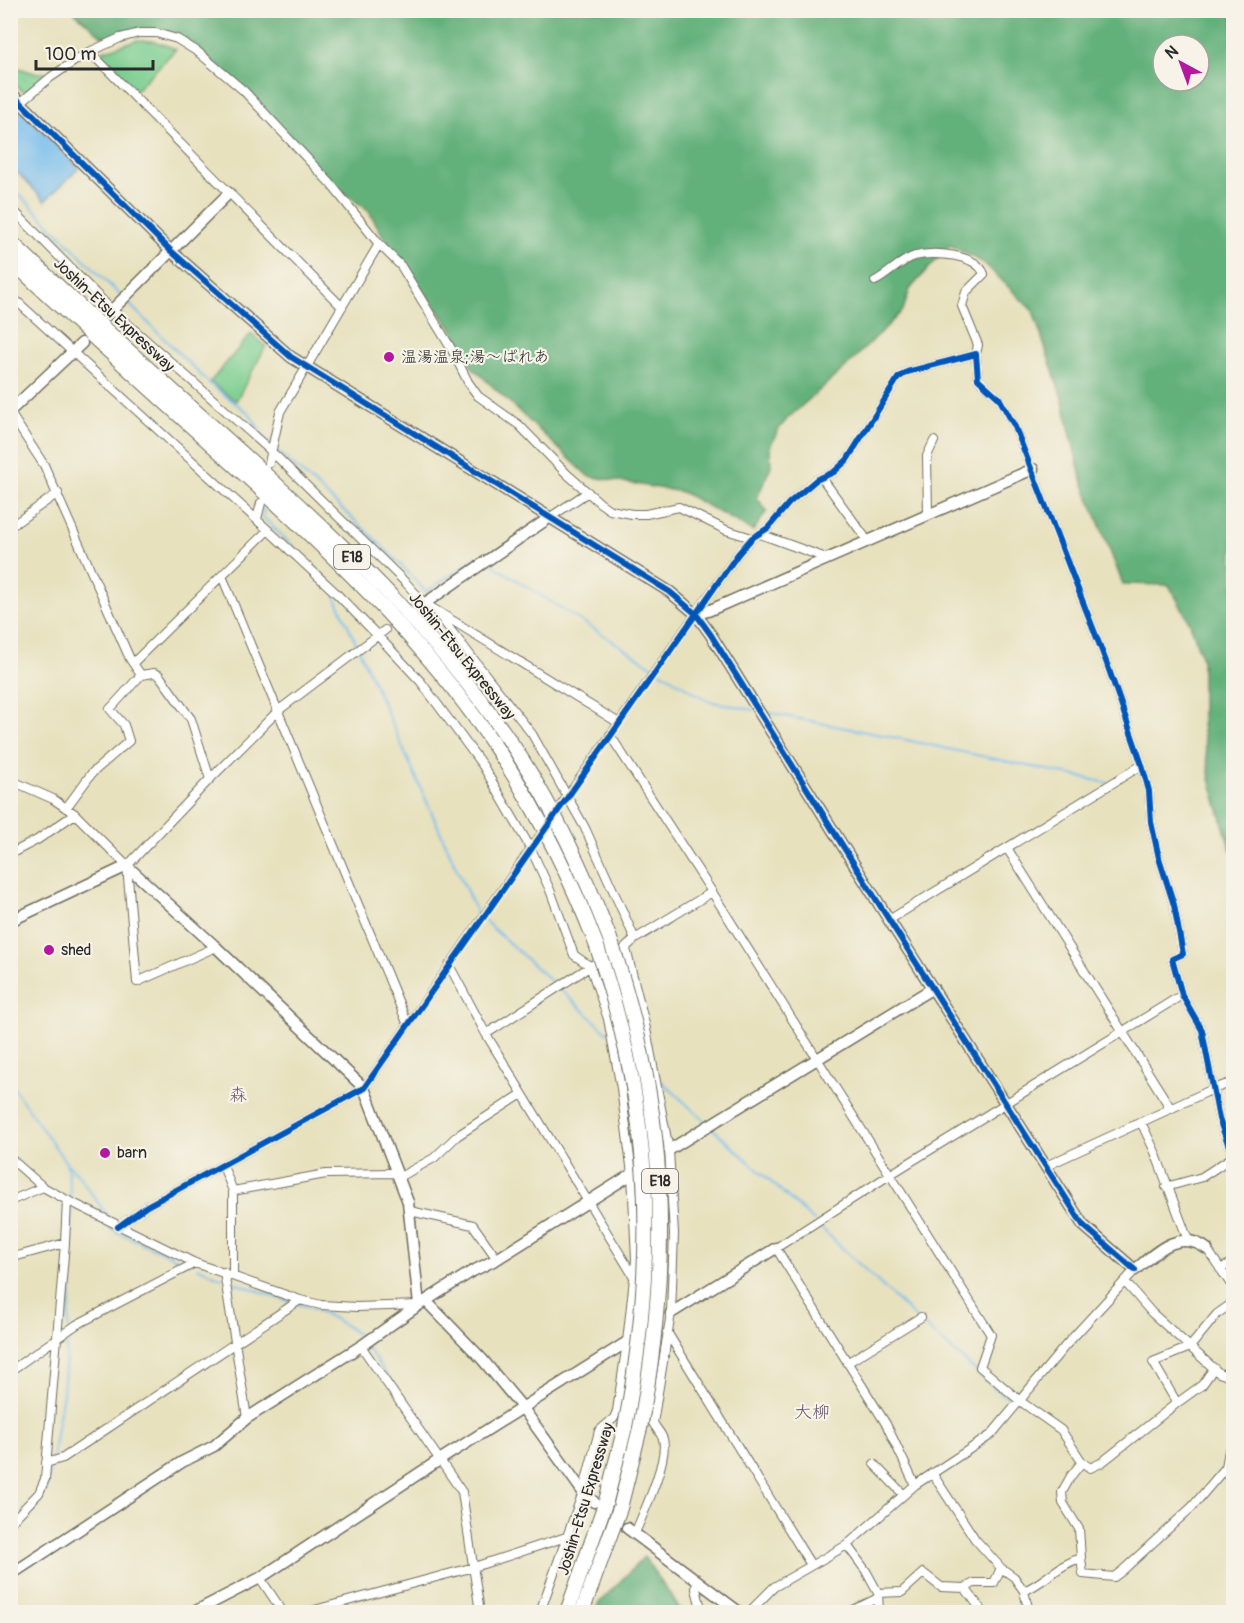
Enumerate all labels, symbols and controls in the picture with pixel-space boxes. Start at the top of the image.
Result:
scale bar [36,33,153,71]
north arrow [1151,33,1211,93]
text: N [1161,41,1183,64]
text: 100 m [45,43,97,66]
street label: Joshin-Etsu Expressway [49,254,179,376]
place label: 温湯温泉;湯〜ぱれあ [401,347,549,367]
marker: 温湯温泉;湯〜ぱれあ [382,350,396,364]
road number: E18 [334,545,370,569]
street label: Joshin-Etsu Expressway [404,588,520,724]
place label: shed [61,940,91,960]
marker: shed [42,943,56,957]
district label: 森 [229,1084,247,1107]
place label: barn [117,1143,147,1163]
marker: barn [98,1146,112,1160]
road number: E18 [642,1169,678,1193]
district label: 大柳 [794,1401,830,1424]
street label: Joshin-Etsu Expressway [553,1420,619,1578]

